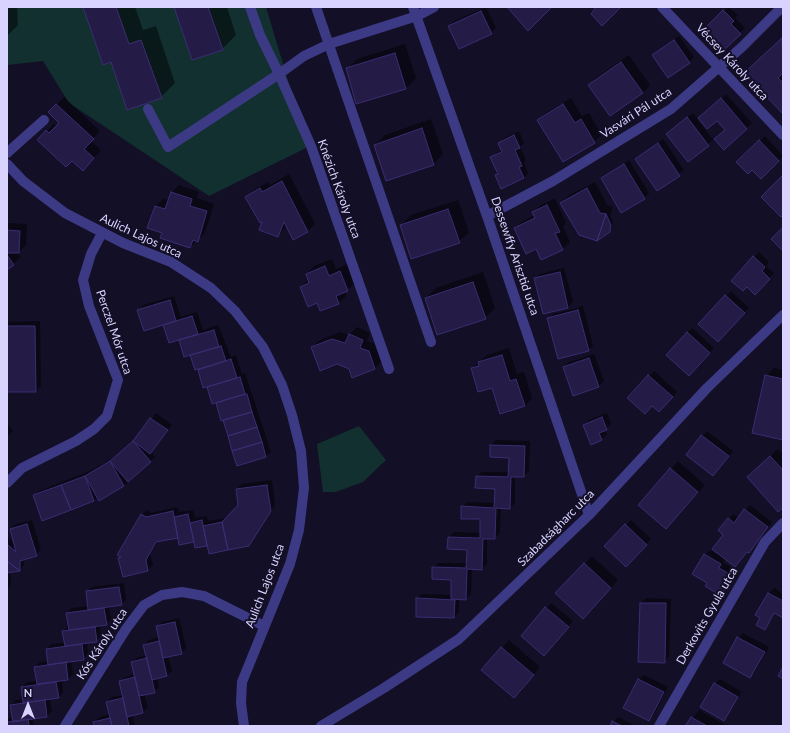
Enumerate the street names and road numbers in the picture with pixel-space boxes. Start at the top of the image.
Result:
street label: Vécsey Károly utca [693,21,771,103]
street label: Vasvári Pál utca [598,85,674,141]
street label: Knézich Károly utca [314,138,364,240]
street label: Dessewffy Arisztid utca [488,195,542,317]
street label: Aulich Lajos utca [98,211,184,261]
street label: Perczel Mór utca [93,288,135,376]
street label: Szabadságharc utca [515,487,597,569]
street label: Aulich Lajos utca [242,542,288,630]
street label: Derkovits Gyula utca [673,565,741,667]
street label: Kós Károly utca [74,606,130,682]

